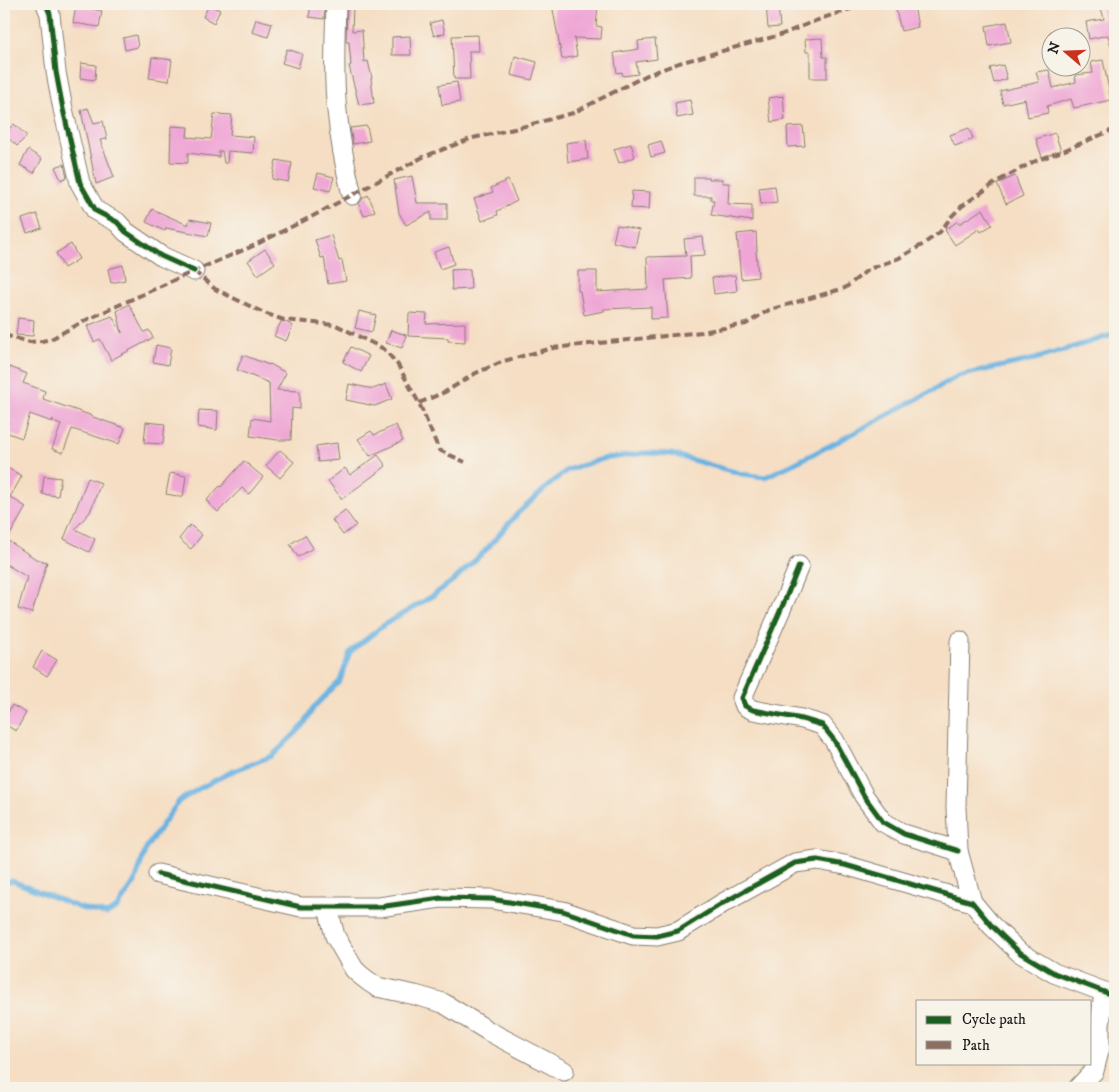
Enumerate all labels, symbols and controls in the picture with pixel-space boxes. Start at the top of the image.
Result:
north arrow [1042,28,1092,78]
text: N [1044,39,1065,56]
legend [916,1000,1092,1064]
text: Cycle path [962,1010,1026,1029]
text: Path [962,1036,990,1055]

